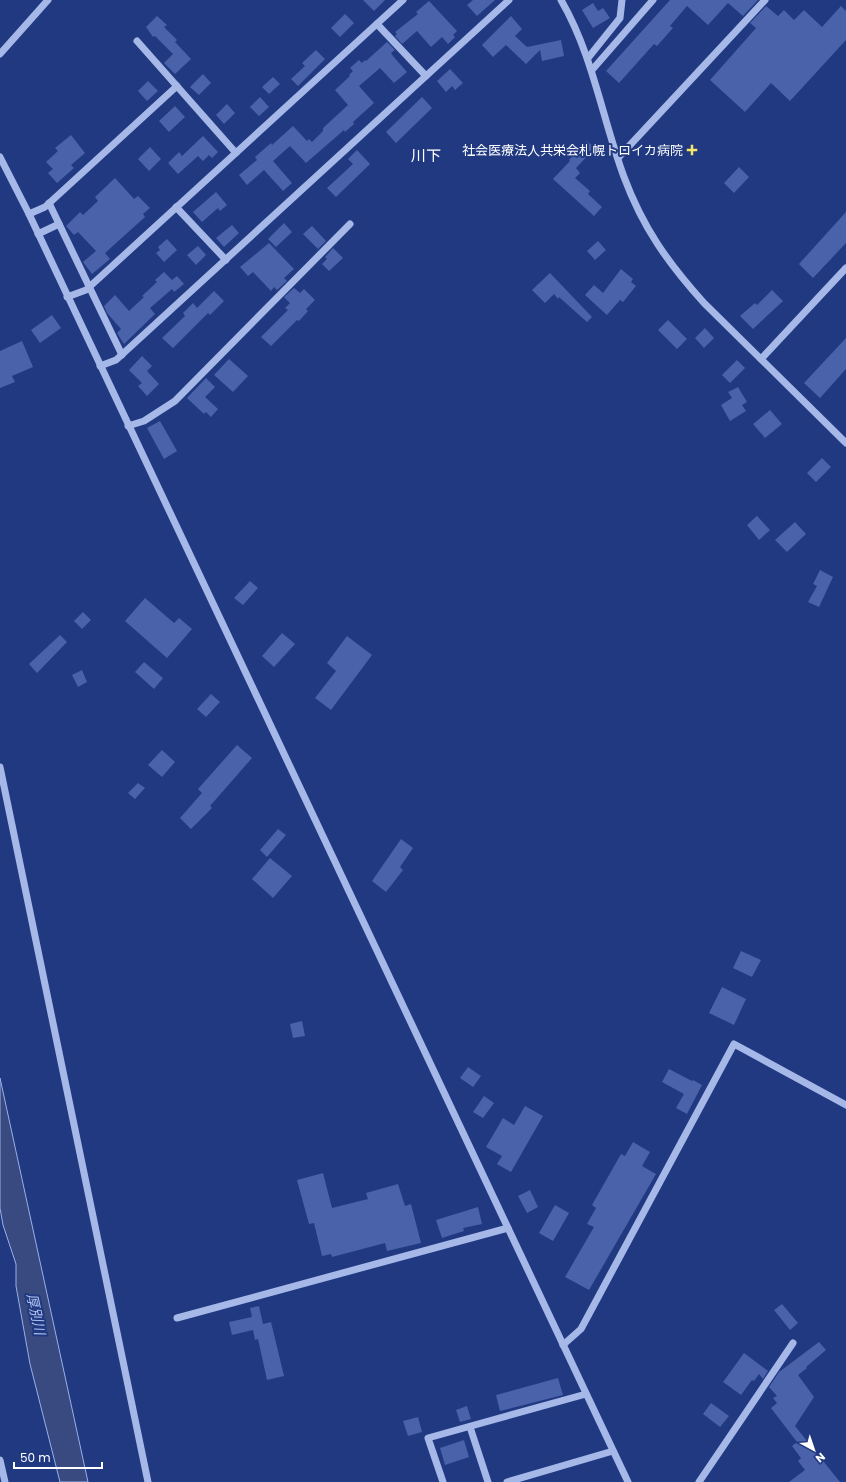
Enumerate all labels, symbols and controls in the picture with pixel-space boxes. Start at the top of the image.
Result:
place label: 社会医療法人共栄会札幌トロイカ病院 [462,141,683,160]
marker: 社会医療法人共栄会札幌トロイカ病院 [686,144,698,156]
district label: 川下 [411,145,441,166]
water label: 厚別川 [22,1291,51,1339]
north arrow [794,1430,834,1470]
scale bar [14,1444,102,1470]
text: 50 m [20,1449,51,1466]
text: N [812,1449,829,1466]

